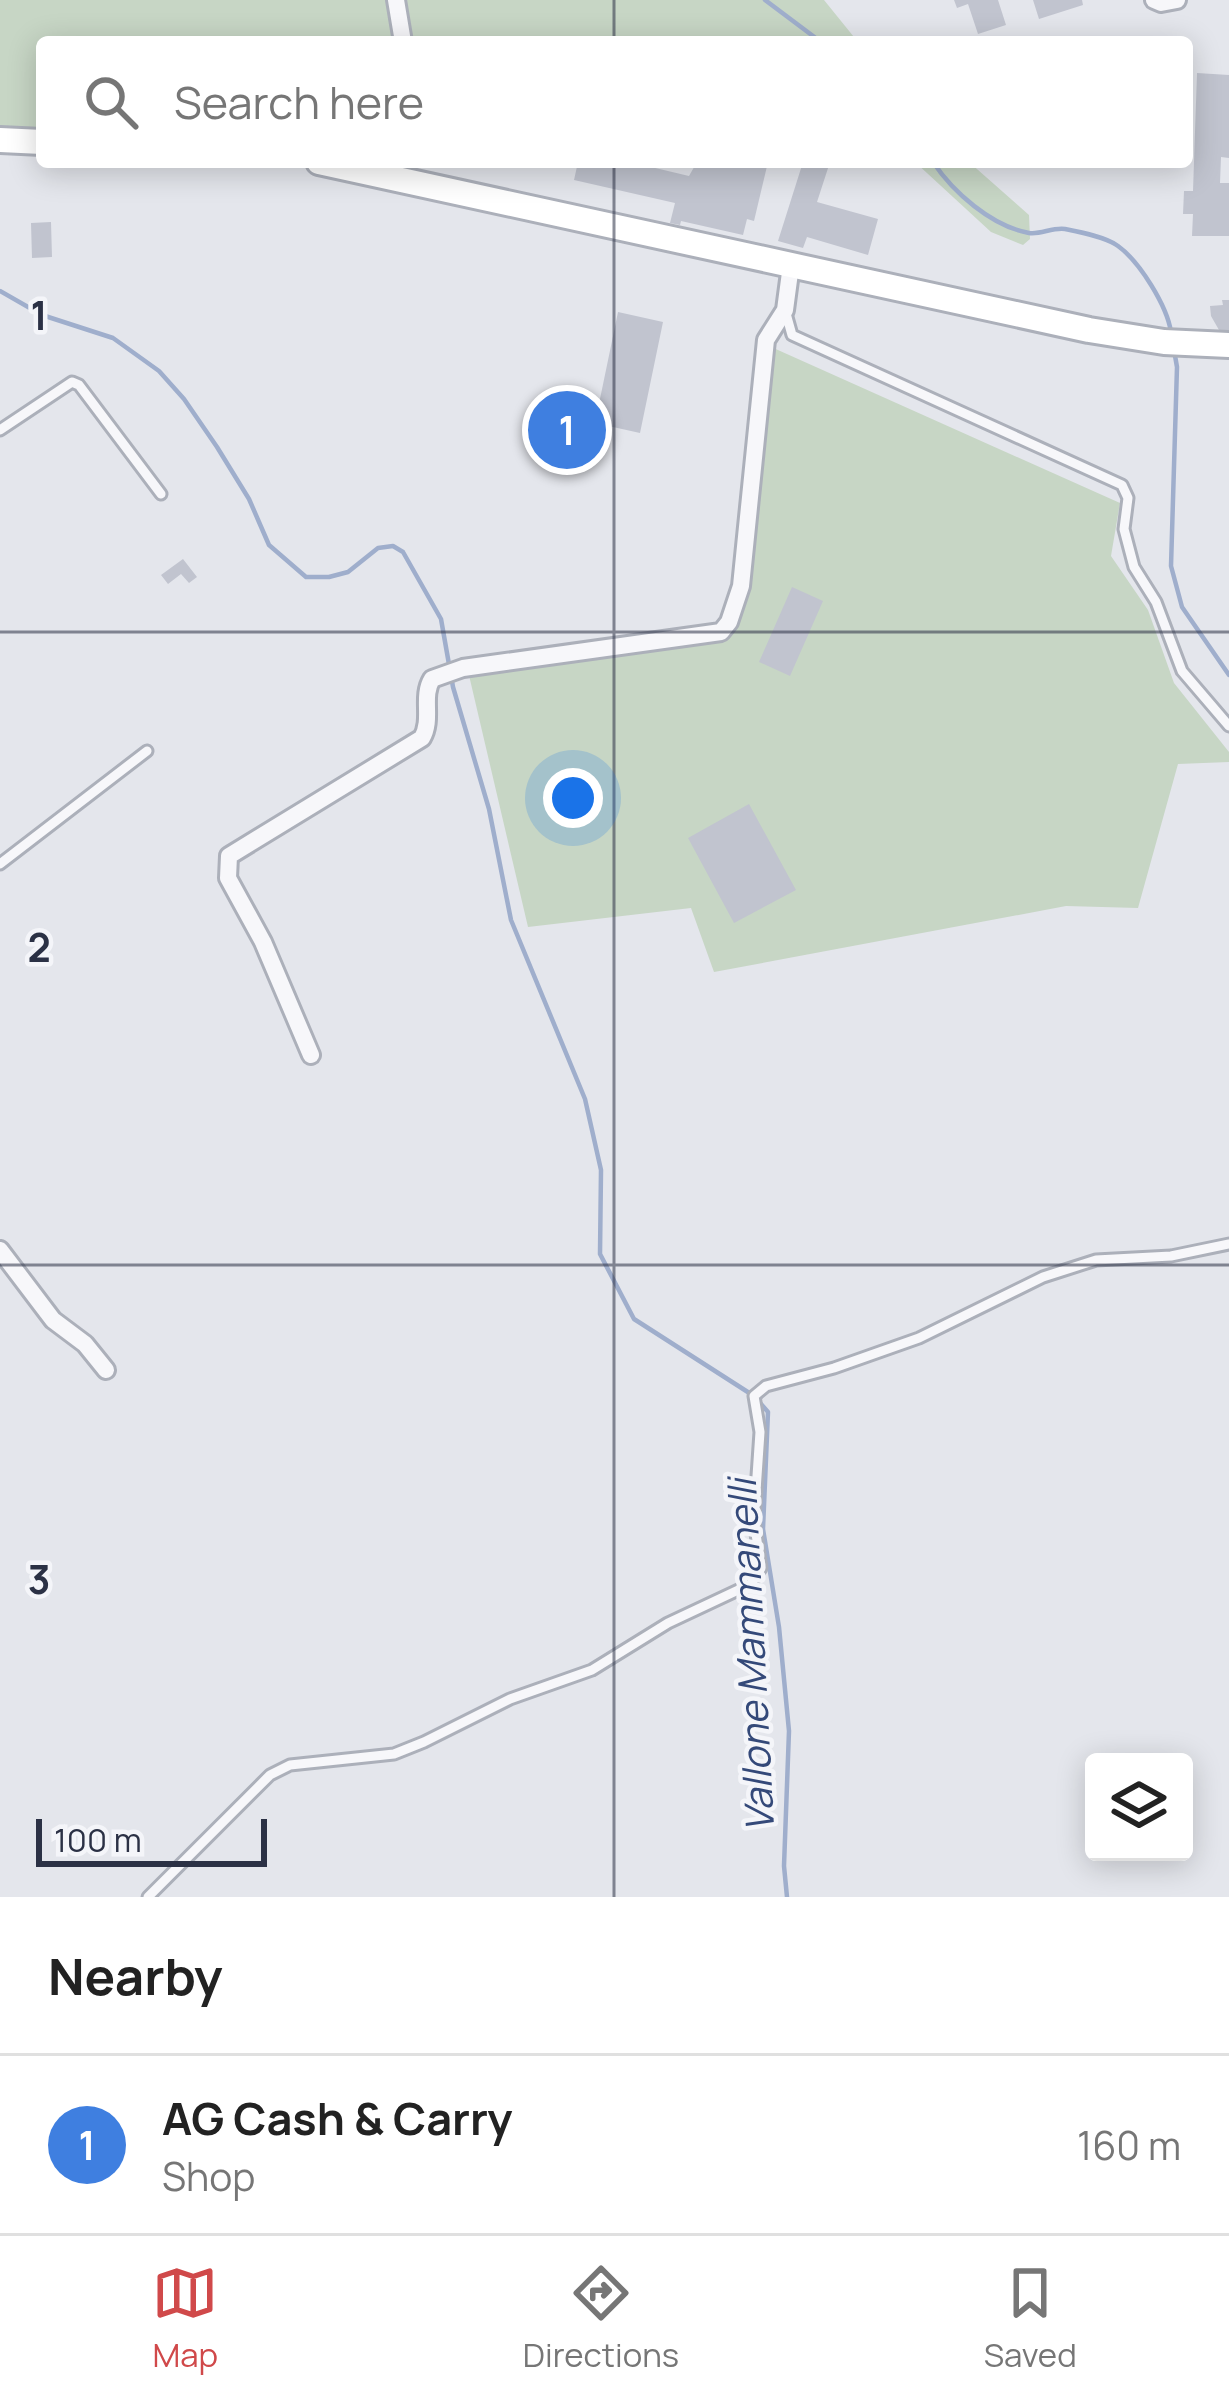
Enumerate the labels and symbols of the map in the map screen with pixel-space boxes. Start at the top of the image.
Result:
text: 1 [30,288,48,342]
pin: 1 [528,385,606,475]
your location [543,768,603,828]
text: 2 [27,920,51,974]
water label: Vallone Mammanelli [714,1473,786,1834]
text: 3 [28,1552,50,1606]
scale bar [36,1813,267,1866]

